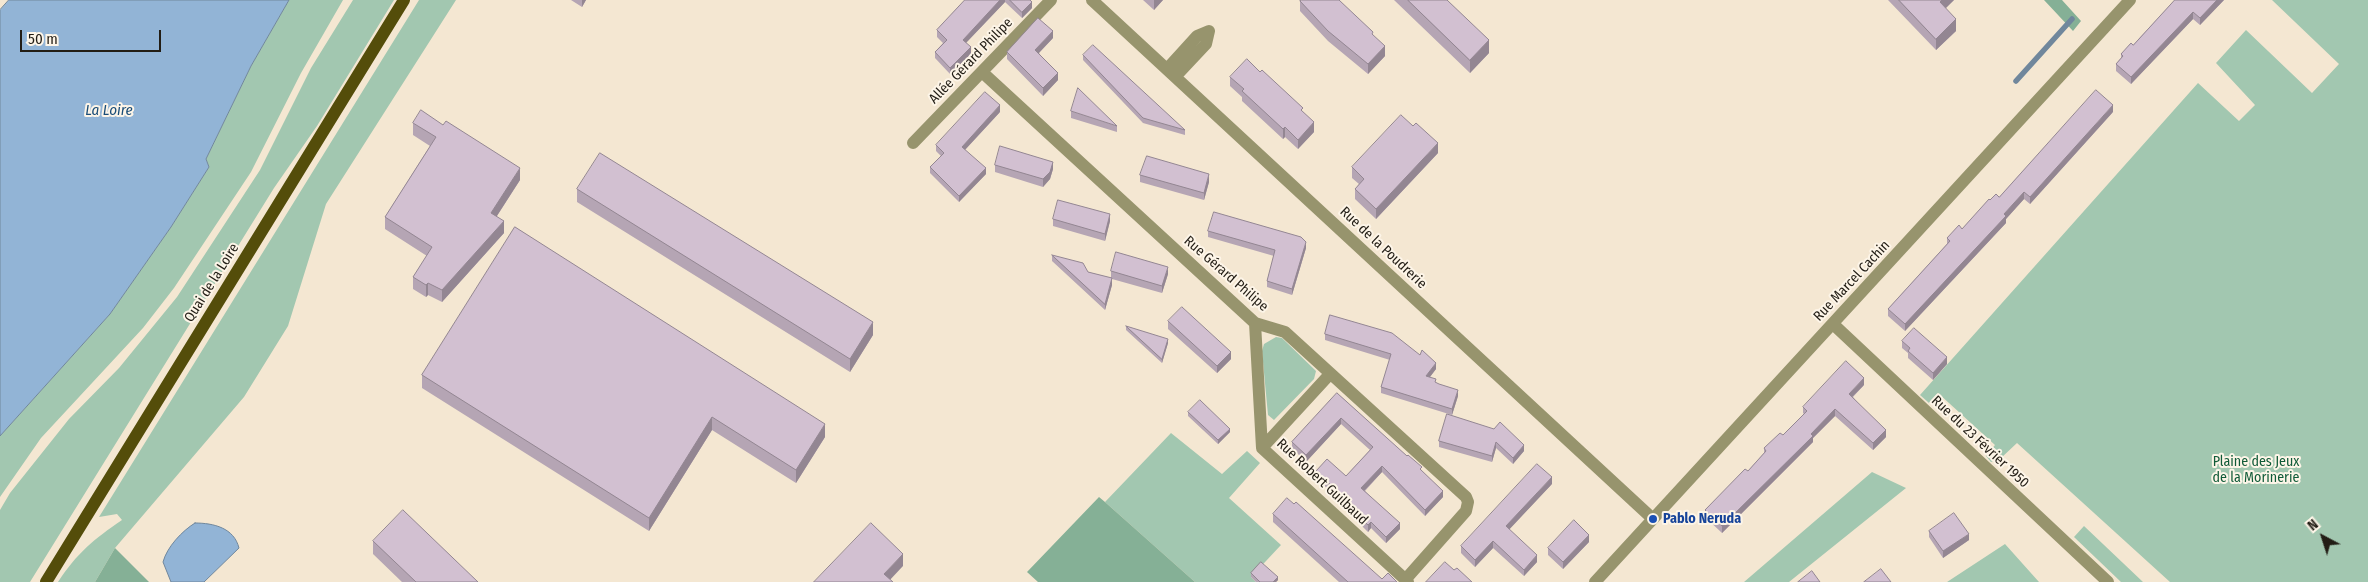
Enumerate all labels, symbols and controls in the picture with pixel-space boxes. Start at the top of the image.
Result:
street label: Allée Gérard Philipe [926,15,1016,107]
scale bar [22,20,164,52]
text: 50 m [28,30,58,48]
water label: La Loire [85,102,133,120]
street label: Rue de la Poudrerie [1336,204,1430,292]
street label: Rue Gérard Philipe [1180,233,1272,315]
street label: Rue Marcel Cachin [1810,237,1894,325]
street label: Quai de la Loire [181,241,243,325]
street label: Rue du 23 Février 1950 [1928,392,2032,492]
street label: Rue Robert Guilbaud [1273,435,1371,529]
park label: Plaine des Jeux de la Morinerie [2213,454,2299,487]
place label: Pablo Neruda [1663,511,1741,527]
north arrow [2298,512,2348,562]
marker: Pablo Neruda [1647,513,1659,525]
text: N [2304,516,2322,534]

